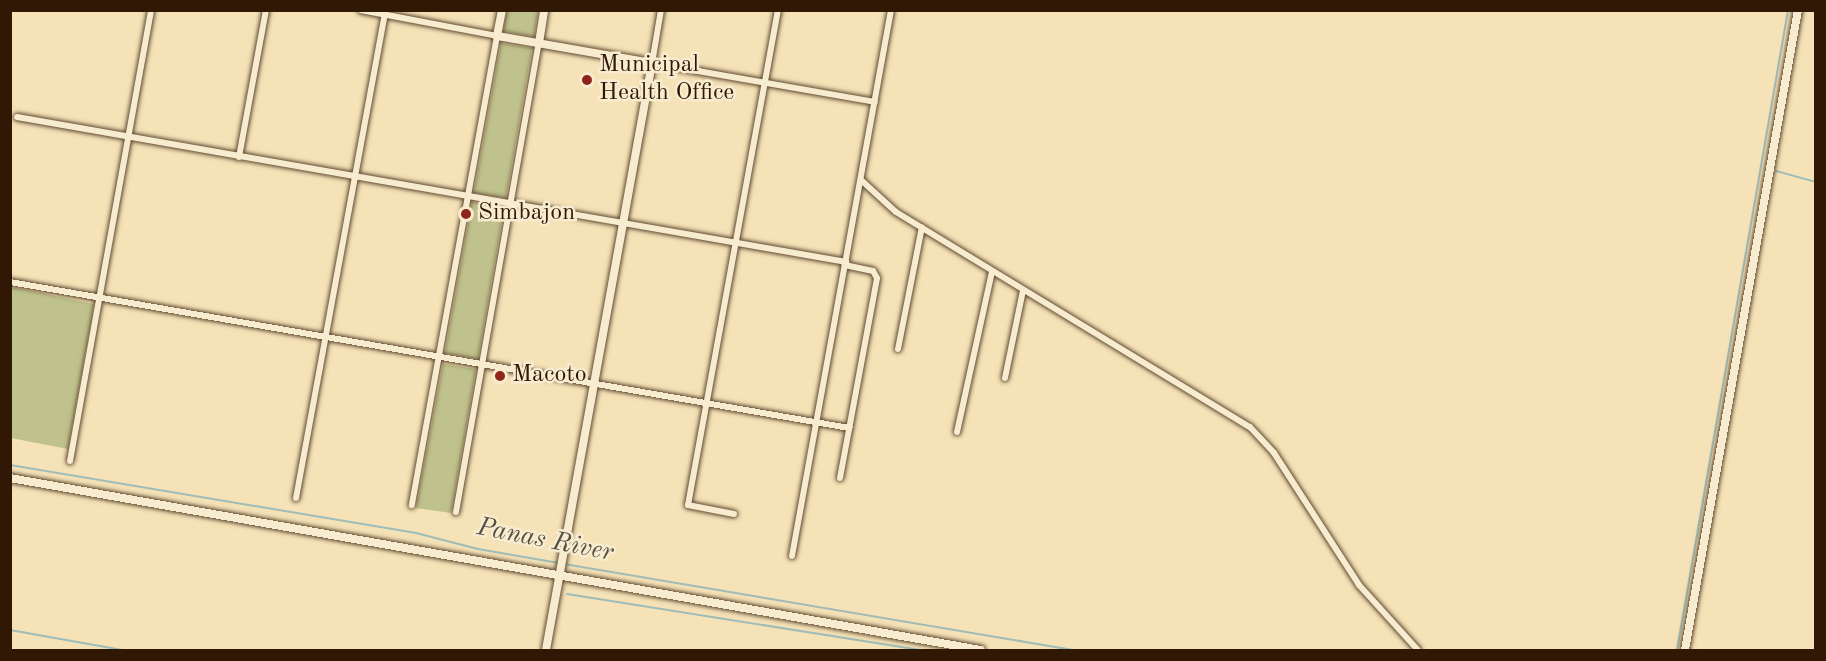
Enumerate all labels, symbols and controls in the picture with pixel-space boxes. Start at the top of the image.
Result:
place label: Municipal Health Office [599,52,734,108]
marker: Municipal Health Office [580,73,594,87]
place label: Simbajon [478,200,575,228]
marker: Simbajon [459,207,473,221]
place label: Macoto [512,362,587,390]
marker: Macoto [493,369,507,383]
water label: Panas River [474,512,616,570]

